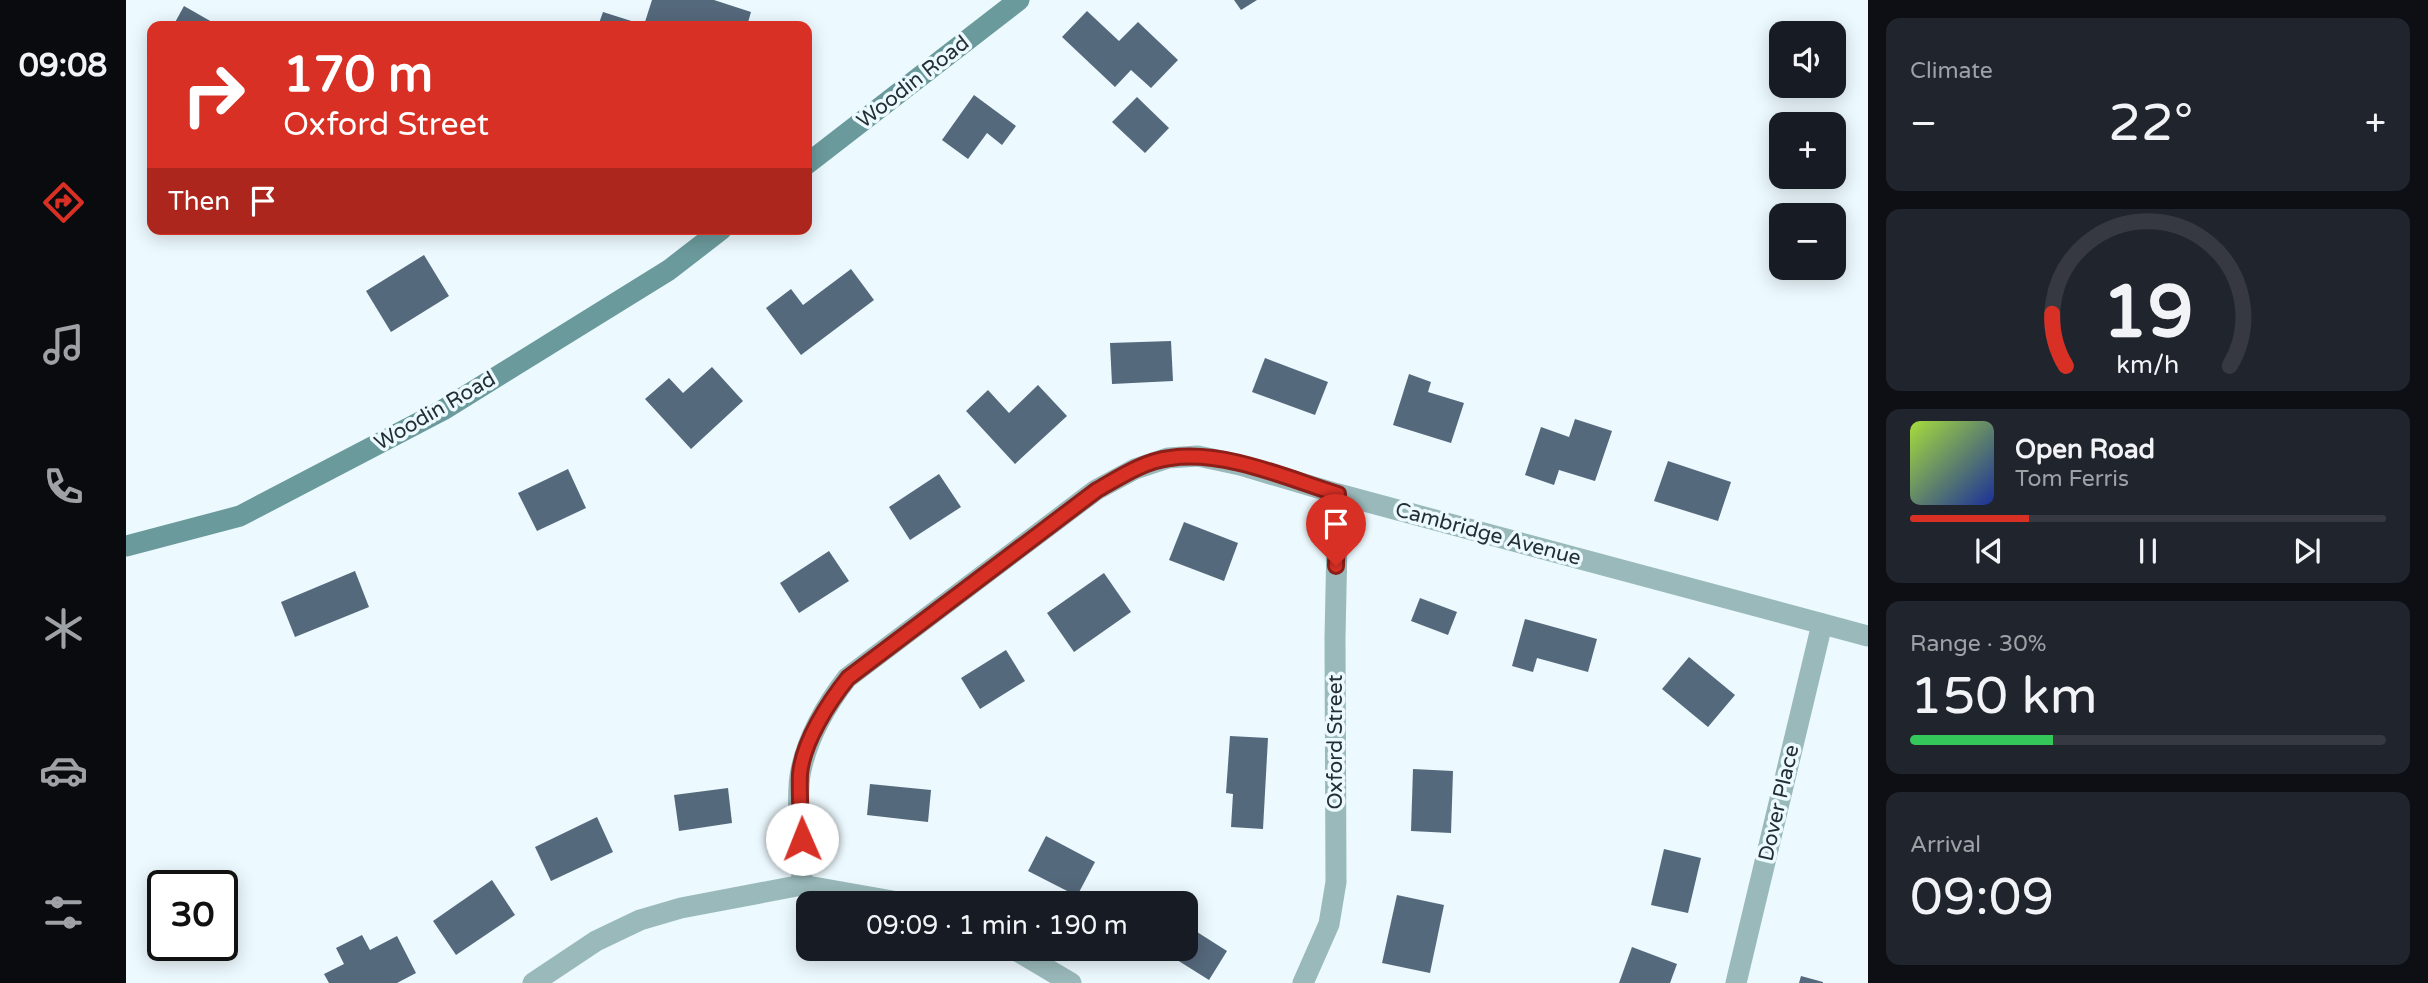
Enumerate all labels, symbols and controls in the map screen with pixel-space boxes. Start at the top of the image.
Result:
map controls [1769,21,1846,280]
button: sound [1769,21,1846,98]
street label: Woodin Road [852,30,974,134]
text: 170 m [283,46,433,105]
text: 09:08 [19,47,107,85]
icon: right [168,49,259,140]
text: Climate [1910,57,1993,85]
text: 22° [2108,92,2193,155]
text: − [1910,101,1937,147]
text: + [2365,101,2386,147]
text: Oxford Street [283,106,489,144]
button: + [1769,112,1846,189]
icon: directions [39,178,88,227]
icon: arrive [244,182,282,220]
text: Then [168,186,230,217]
button: − [1769,203,1846,280]
text: 19 [2102,270,2194,358]
icon: music [39,320,88,369]
text: km/h [2117,350,2179,380]
street label: Woodin Road [370,366,500,456]
text: Open Road [2015,434,2155,465]
icon: phone [39,462,88,511]
text: Tom Ferris [2015,465,2129,493]
pin [1306,494,1366,566]
street label: Cambridge Avenue [1392,497,1584,571]
icon: arrive [1317,505,1355,543]
icon: previous [1970,532,2008,570]
icon: pause [2129,532,2167,570]
icon: next [2288,532,2326,570]
icon: climate [39,604,88,653]
text: Range · 30% [1910,630,2046,658]
text: 150 km [1910,665,2098,728]
street label: Oxford Street [1323,674,1348,810]
street label: Dover Place [1754,742,1805,863]
icon: car [39,746,88,795]
position arrow [765,802,839,876]
text: Arrival [1910,831,1981,859]
text: 09:09 [1910,866,2054,929]
speed limit sign: 30 [147,870,238,961]
icon: filters [39,888,88,937]
text: 09:09 · 1 min · 190 m [866,910,1128,941]

